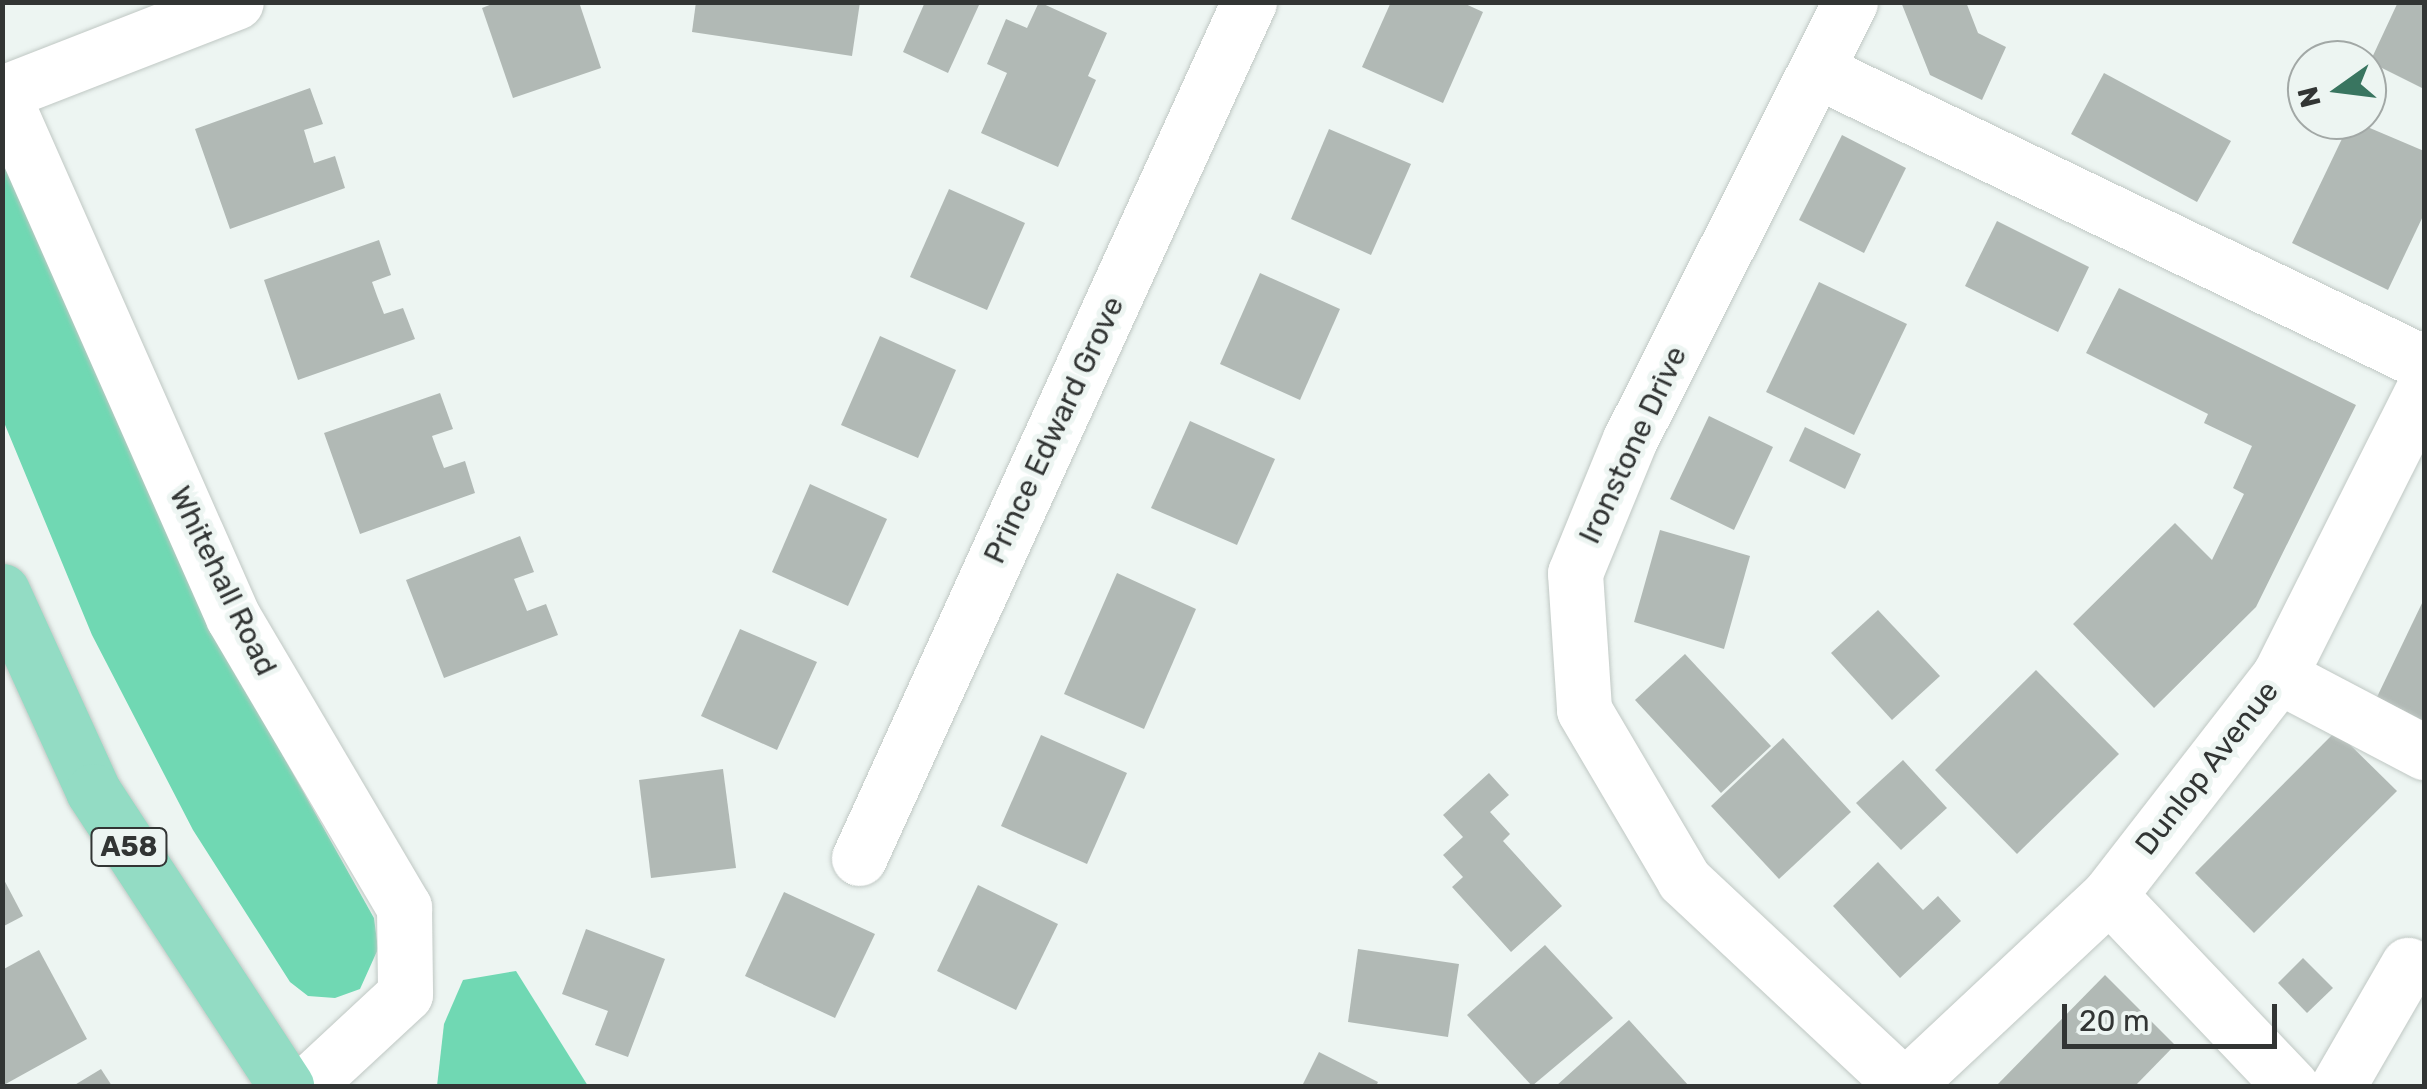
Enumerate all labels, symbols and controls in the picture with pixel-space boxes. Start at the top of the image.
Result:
north arrow [2287,40,2387,140]
text: N [2291,83,2328,111]
street label: Prince Edward Grove [976,291,1132,569]
street label: Ironstone Drive [1572,341,1694,549]
street label: Whitehall Road [162,481,284,681]
street label: Dunlop Avenue [2128,673,2286,863]
road number: A58 [89,824,169,870]
scale bar [2067,984,2282,1046]
text: 20 m [2079,1003,2150,1039]

